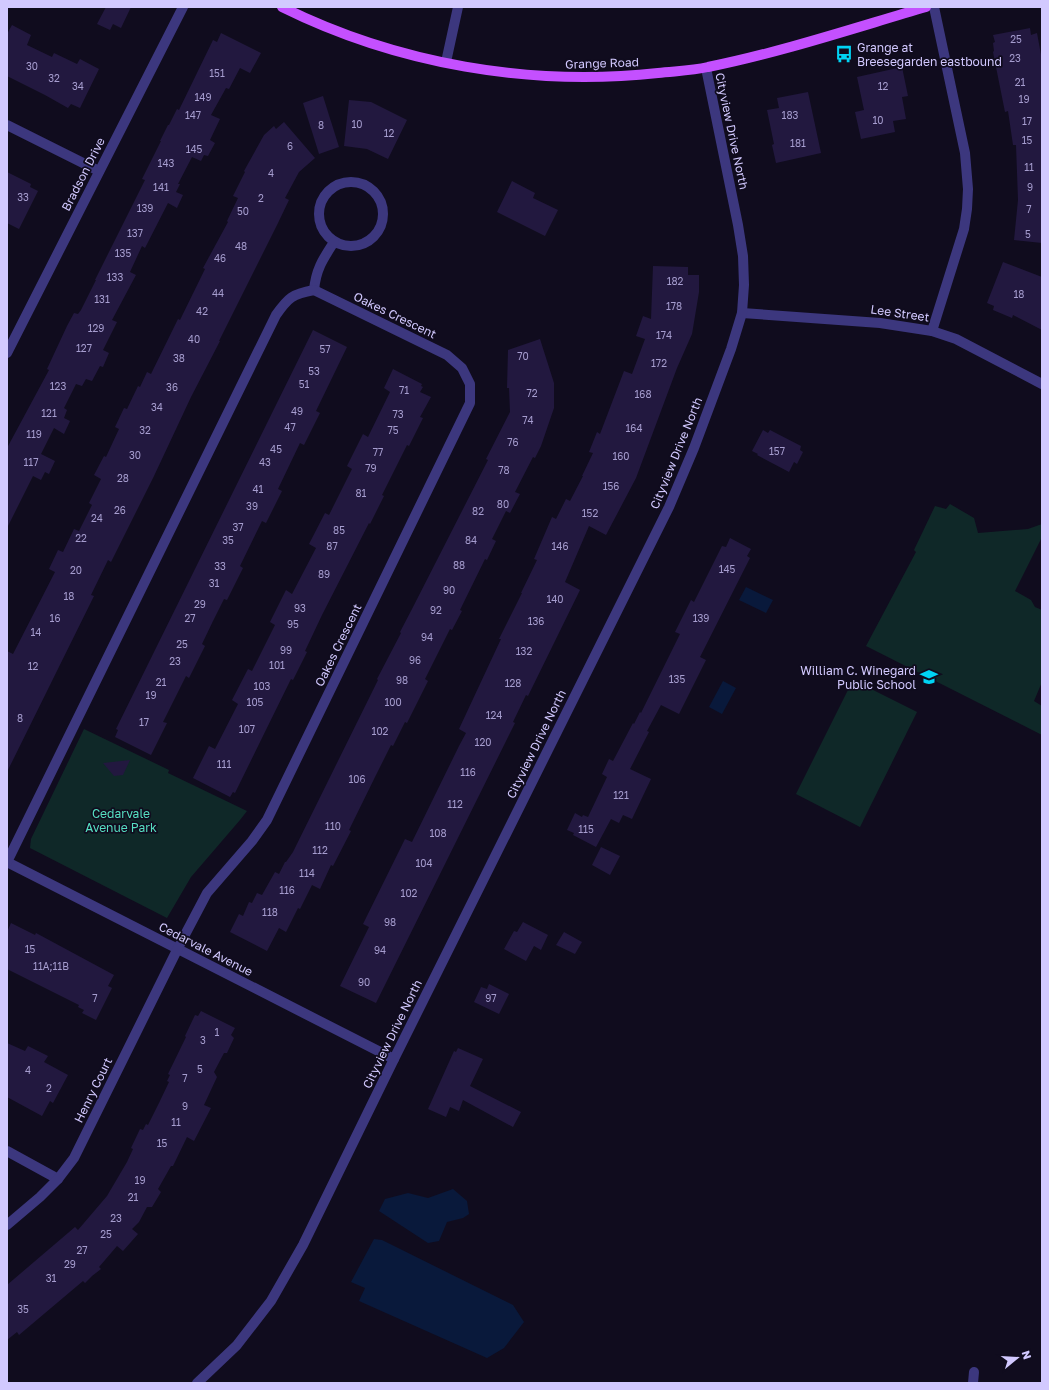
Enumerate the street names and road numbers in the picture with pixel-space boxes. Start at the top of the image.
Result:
street label: Grange Road [565,54,639,72]
street label: Cityview Drive North [712,71,752,191]
street label: Bradson Drive [58,135,108,213]
street label: Oakes Crescent [351,289,439,342]
street label: Lee Street [870,301,931,325]
street label: Cityview Drive North [647,395,705,511]
street label: Oakes Crescent [312,601,365,689]
street label: Cityview Drive North [503,687,569,801]
street label: Cedarvale Avenue [156,919,256,979]
street label: Cityview Drive North [359,977,425,1091]
street label: Henry Court [71,1055,115,1125]

